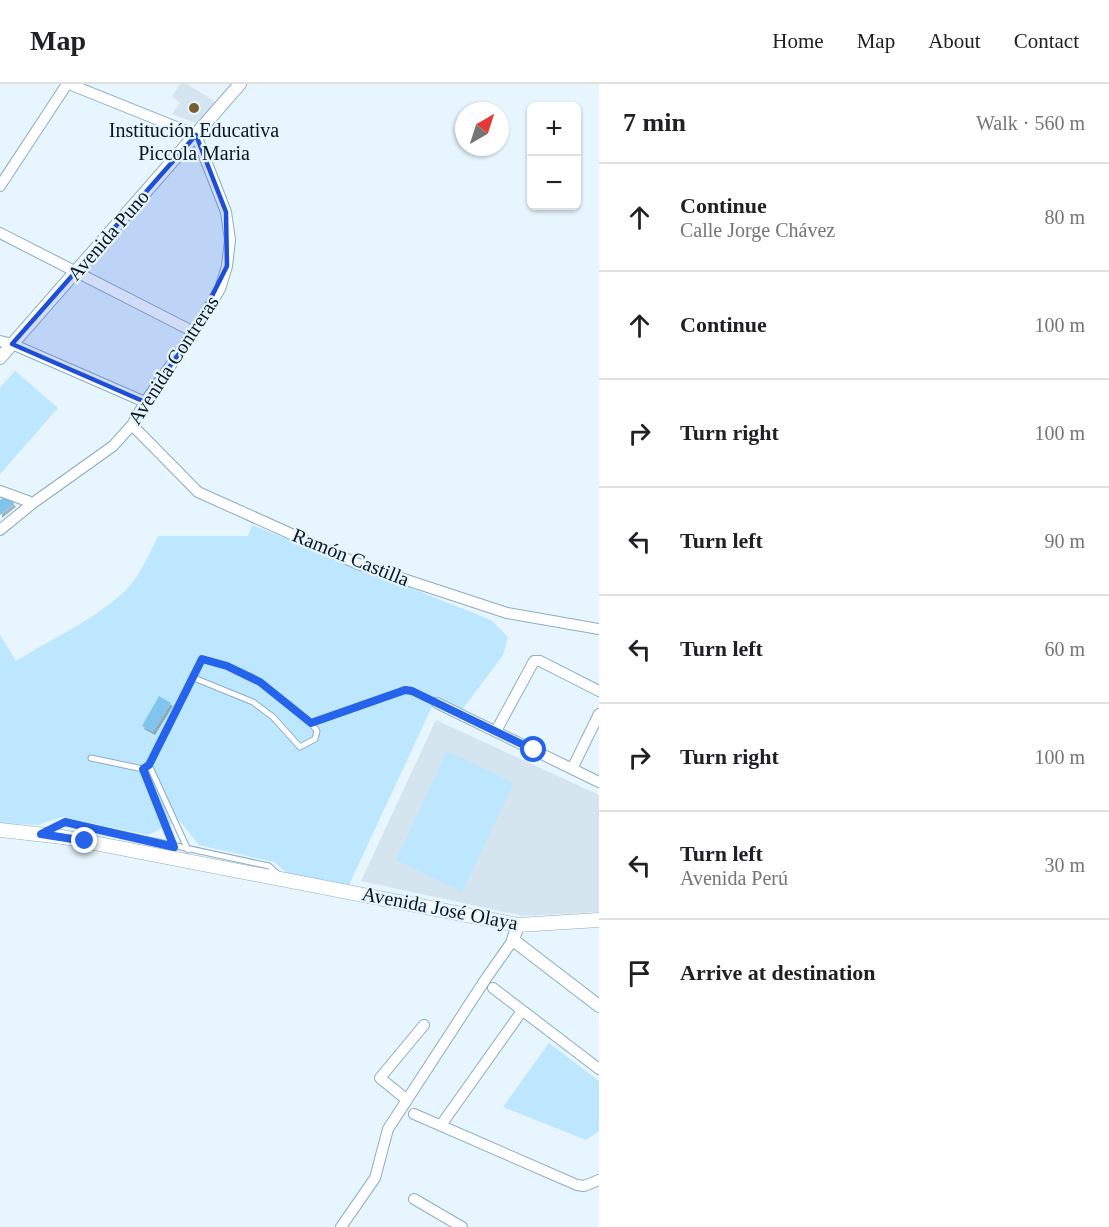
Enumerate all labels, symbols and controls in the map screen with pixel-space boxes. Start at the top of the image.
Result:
text: Map [30,25,86,56]
text: Home [772,29,824,53]
text: Map [857,29,895,53]
text: About [928,29,981,53]
text: Contact [1014,29,1079,53]
marker: Institución Educativa Piccola Maria [187,101,201,115]
north arrow [455,102,509,156]
map controls [527,102,581,210]
button: + [527,102,581,156]
text: 7 min [623,108,686,137]
text: Walk · 560 m [976,112,1085,134]
place label: Institución Educativa Piccola Maria [109,119,279,164]
button: − [527,156,581,210]
street label: Avenida Puno [63,185,153,285]
text: Continue [680,193,767,218]
icon: ahead [623,201,656,234]
text: 80 m [1044,206,1085,228]
text: Calle Jorge Chávez [680,219,835,241]
street label: Avenida Contreras [123,291,223,428]
icon: ahead [623,309,656,342]
text: Continue [680,312,767,337]
text: 100 m [1034,314,1085,336]
icon: right [623,417,656,450]
text: Turn right [680,420,779,445]
text: 100 m [1034,422,1085,444]
street label: Ramón Castilla [289,524,413,590]
icon: left [623,525,656,558]
text: Turn left [680,528,763,553]
text: 90 m [1044,530,1085,552]
icon: left [623,633,656,666]
text: Turn left [680,636,763,661]
text: 60 m [1044,638,1085,660]
route start [520,736,546,762]
icon: right [623,741,656,774]
text: Turn right [680,744,779,769]
text: 100 m [1034,746,1085,768]
route end [71,827,97,853]
text: Turn left [680,841,763,866]
icon: left [623,849,656,882]
text: 30 m [1044,854,1085,876]
text: Avenida Perú [680,867,788,889]
street label: Avenida José Olaya [360,882,520,935]
icon: arrive [623,957,656,990]
text: Arrive at destination [680,960,876,985]

